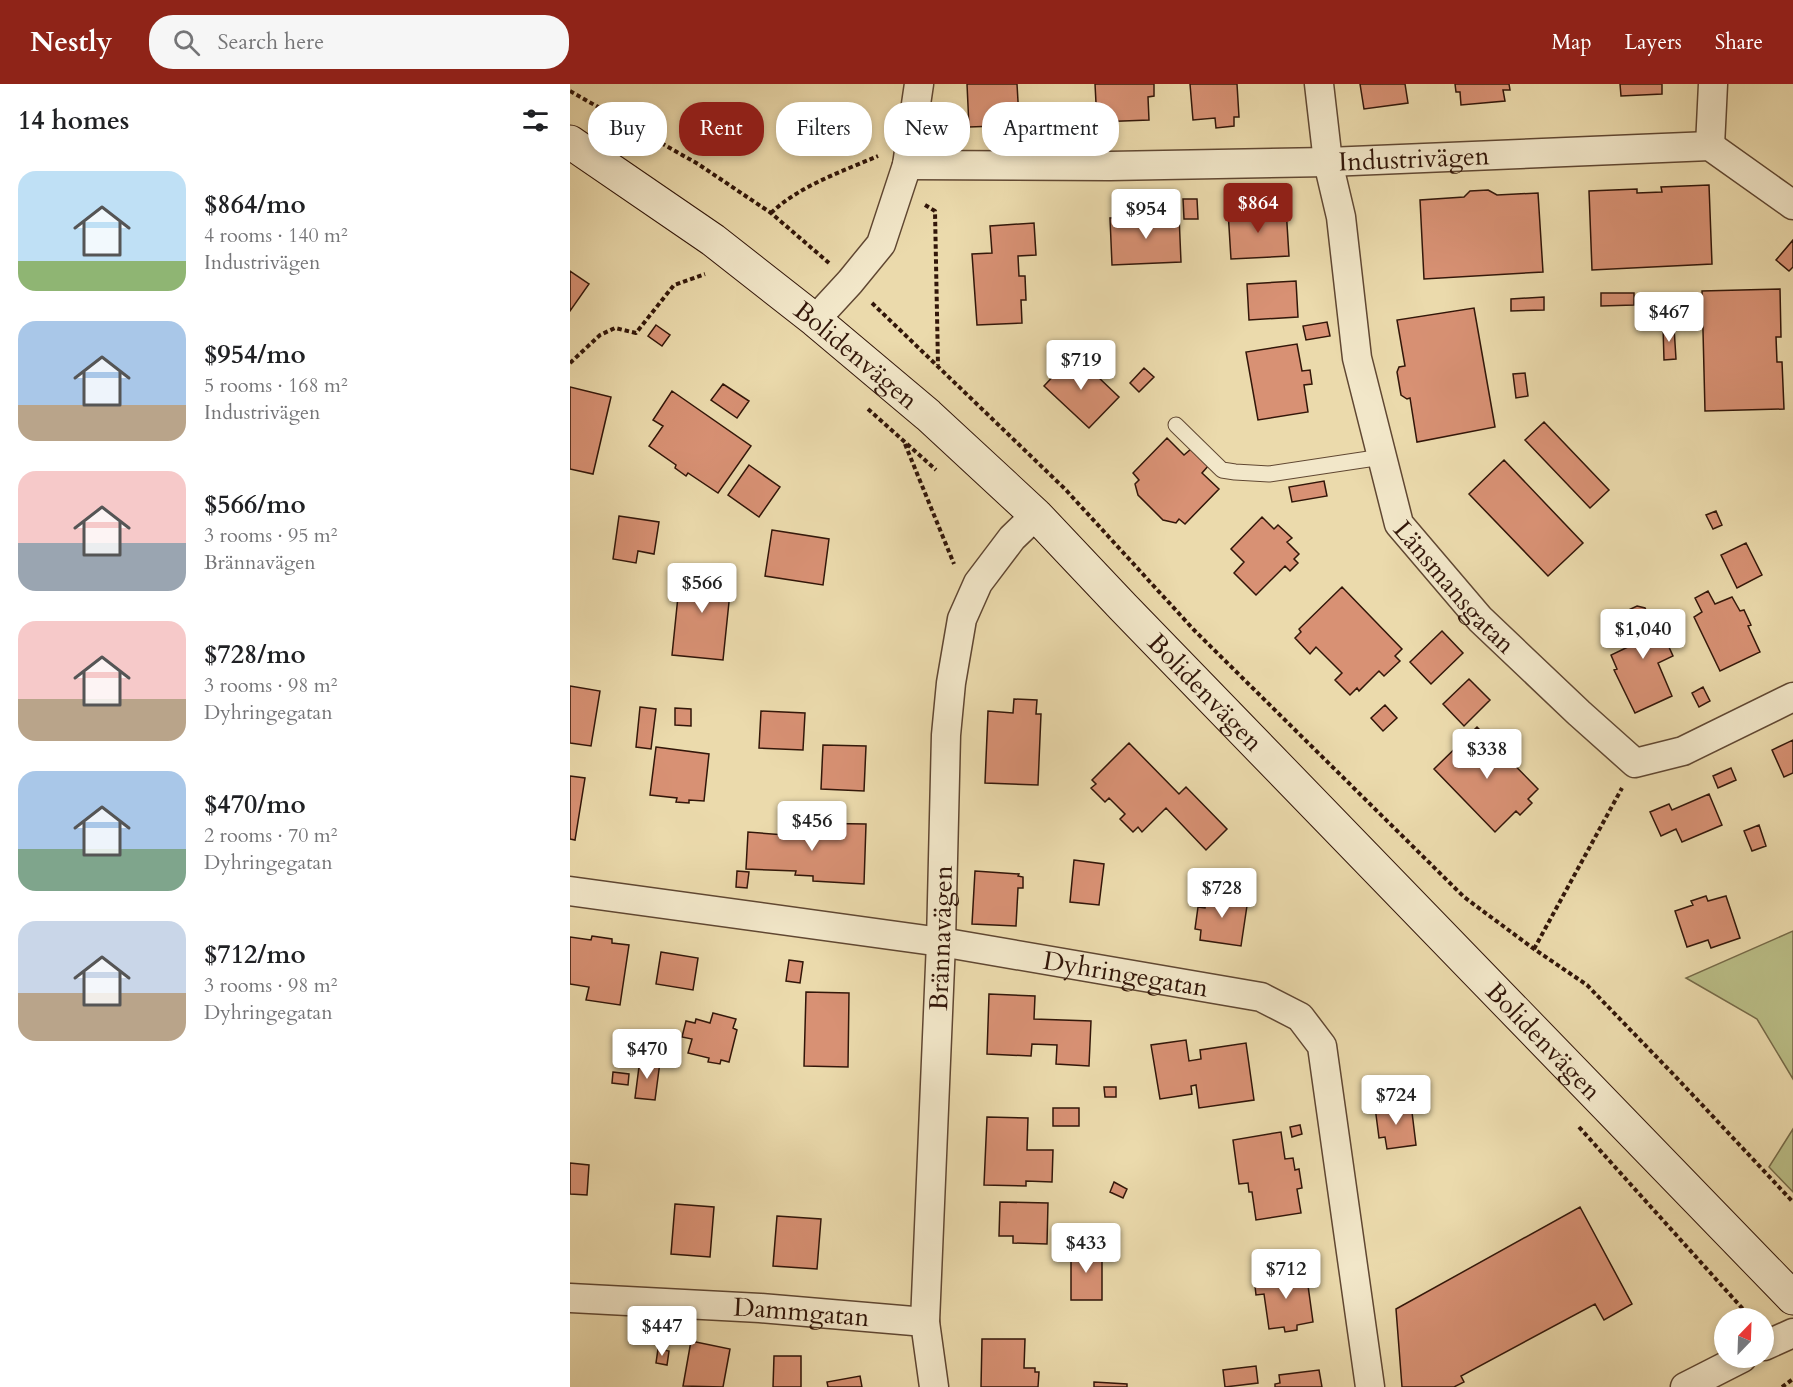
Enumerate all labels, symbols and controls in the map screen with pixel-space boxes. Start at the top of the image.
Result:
search box [149,15,569,69]
text: Nestly [30,23,113,61]
icon: search [170,26,203,59]
text: Search here [218,27,324,57]
text: Map [1552,28,1592,57]
text: Layers [1625,28,1682,57]
text: Share [1715,28,1763,57]
chip: Buy [588,102,667,156]
chip: Rent [679,102,764,156]
chip: Filters [776,102,872,156]
chip: New [884,102,970,156]
chip: Apartment [982,102,1119,156]
text: 14 homes [18,103,129,138]
icon: filters [519,104,552,137]
street label: Industrivägen [1338,138,1490,180]
pin: $864 [1222,183,1294,234]
text: $864/mo [204,187,306,222]
pin: $954 [1110,189,1182,240]
text: $864 [1238,189,1278,216]
icon: home [66,195,138,267]
text: $954 [1126,195,1166,222]
text: 4 rooms · 140 m² [204,222,348,249]
text: Industrivägen [204,249,320,276]
pin: $467 [1633,292,1705,343]
street label: Bolidenvägen [787,293,926,418]
text: $467 [1649,298,1689,325]
text: $954/mo [204,337,306,372]
pin: $719 [1045,340,1117,391]
icon: home [66,345,138,417]
text: $719 [1061,346,1101,373]
text: 5 rooms · 168 m² [204,372,348,399]
text: Industrivägen [204,399,320,426]
text: $566/mo [204,487,306,522]
icon: home [66,495,138,567]
street label: Länsmansgatan [1385,513,1523,662]
text: 3 rooms · 95 m² [204,522,337,549]
text: Brännavägen [204,549,316,576]
pin: $566 [666,563,738,614]
text: $566 [682,569,722,596]
pin: $1,040 [1594,609,1692,660]
text: $1,040 [1614,615,1672,642]
street label: Bolidenvägen [1140,626,1271,759]
text: $728/mo [204,637,306,672]
icon: home [66,645,138,717]
text: 3 rooms · 98 m² [204,672,337,699]
text: Dyhringegatan [204,699,333,726]
pin: $338 [1451,729,1523,780]
text: $338 [1467,735,1507,762]
text: $470/mo [204,787,306,822]
icon: home [66,795,138,867]
pin: $456 [776,801,848,852]
text: $456 [792,807,832,834]
text: 2 rooms · 70 m² [204,822,337,849]
text: Dyhringegatan [204,849,333,876]
street label: Brännavägen [921,865,961,1011]
pin: $728 [1186,868,1258,919]
text: $728 [1202,874,1242,901]
text: $712/mo [204,937,306,972]
street label: Dyhringegatan [1040,943,1211,1006]
icon: home [66,945,138,1017]
text: 3 rooms · 98 m² [204,972,337,999]
street label: Bolidenvägen [1478,975,1609,1108]
text: Dyhringegatan [204,999,333,1026]
pin: $470 [611,1029,683,1080]
text: $470 [627,1035,667,1062]
pin: $724 [1360,1075,1432,1126]
text: $724 [1376,1081,1416,1108]
pin: $433 [1050,1223,1122,1274]
text: $433 [1066,1229,1106,1256]
pin: $712 [1250,1249,1322,1300]
text: $712 [1266,1255,1306,1282]
street label: Dammgatan [733,1290,871,1335]
pin: $447 [626,1306,698,1357]
north arrow [1714,1308,1774,1368]
map controls [1714,1308,1774,1368]
text: $447 [642,1312,682,1339]

